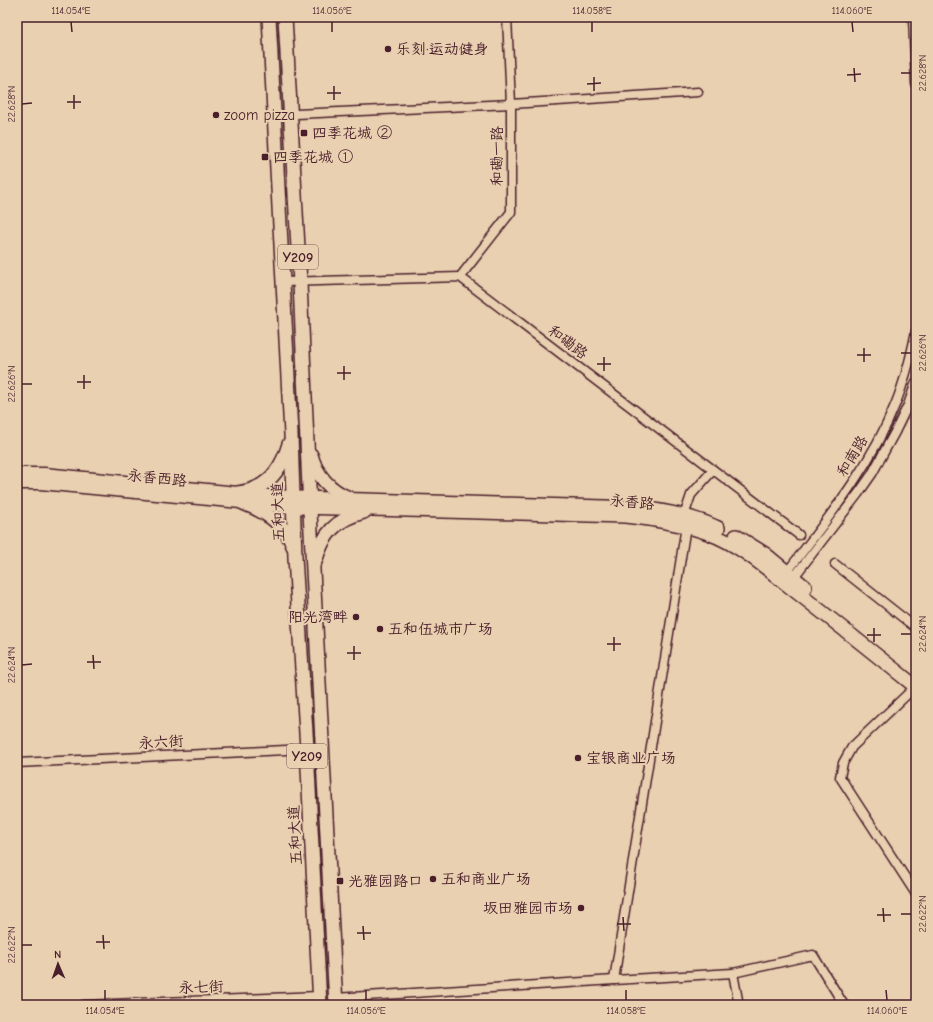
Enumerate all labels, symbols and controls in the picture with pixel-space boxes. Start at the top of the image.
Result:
text: 114.054°E [51,5,91,17]
text: 114.056°E [312,5,352,17]
text: 114.058°E [572,5,612,17]
text: 114.060°E [832,5,872,17]
place label: 乐刻·运动健身 [396,40,489,58]
marker: 乐刻·运动健身 [383,44,393,54]
text: 22.628°N [917,55,929,91]
text: 22.628°N [6,86,18,122]
place label: zoom pizza [224,106,295,124]
marker: zoom pizza [211,110,221,120]
place label: 四季花城 ② [312,124,392,142]
street label: 和磡一路 [488,126,506,186]
marker: 四季花城 ② [299,128,309,138]
place label: 四季花城 ① [273,148,353,166]
marker: 四季花城 ① [260,152,270,162]
road number: Y209 [278,245,318,269]
street label: 和磡路 [545,321,591,363]
text: 22.626°N [917,334,929,372]
text: 22.626°N [6,365,18,403]
street label: 和南路 [833,432,871,480]
street label: 永香西路 [126,466,188,490]
street label: 五和大道 [268,482,288,542]
street label: 永香路 [609,491,655,513]
place label: 阳光湾畔 [288,608,348,626]
marker: 阳光湾畔 [351,612,361,622]
text: 22.624°N [917,616,929,652]
place label: 五和伍城市广场 [388,620,493,638]
marker: 五和伍城市广场 [375,624,385,634]
text: 22.624°N [6,647,18,683]
street label: 永六街 [138,732,184,752]
road number: Y209 [287,744,327,768]
place label: 宝银商业广场 [586,749,676,767]
marker: 宝银商业广场 [573,753,583,763]
street label: 五和大道 [284,805,306,865]
place label: 五和商业广场 [441,870,531,888]
place label: 光雅园路口 [348,872,423,890]
marker: 五和商业广场 [428,874,438,884]
marker: 光雅园路口 [335,876,345,886]
text: 22.622°N [917,896,929,932]
place label: 坂田雅园市场 [483,899,573,917]
marker: 坂田雅园市场 [576,903,586,913]
text: 22.622°N [6,927,18,963]
north arrow [38,944,78,984]
text: N [54,948,61,961]
street label: 永七街 [178,977,224,997]
text: 114.054°E [85,1005,125,1017]
text: 114.056°E [346,1005,386,1017]
text: 114.058°E [606,1005,646,1017]
text: 114.060°E [867,1005,907,1017]

